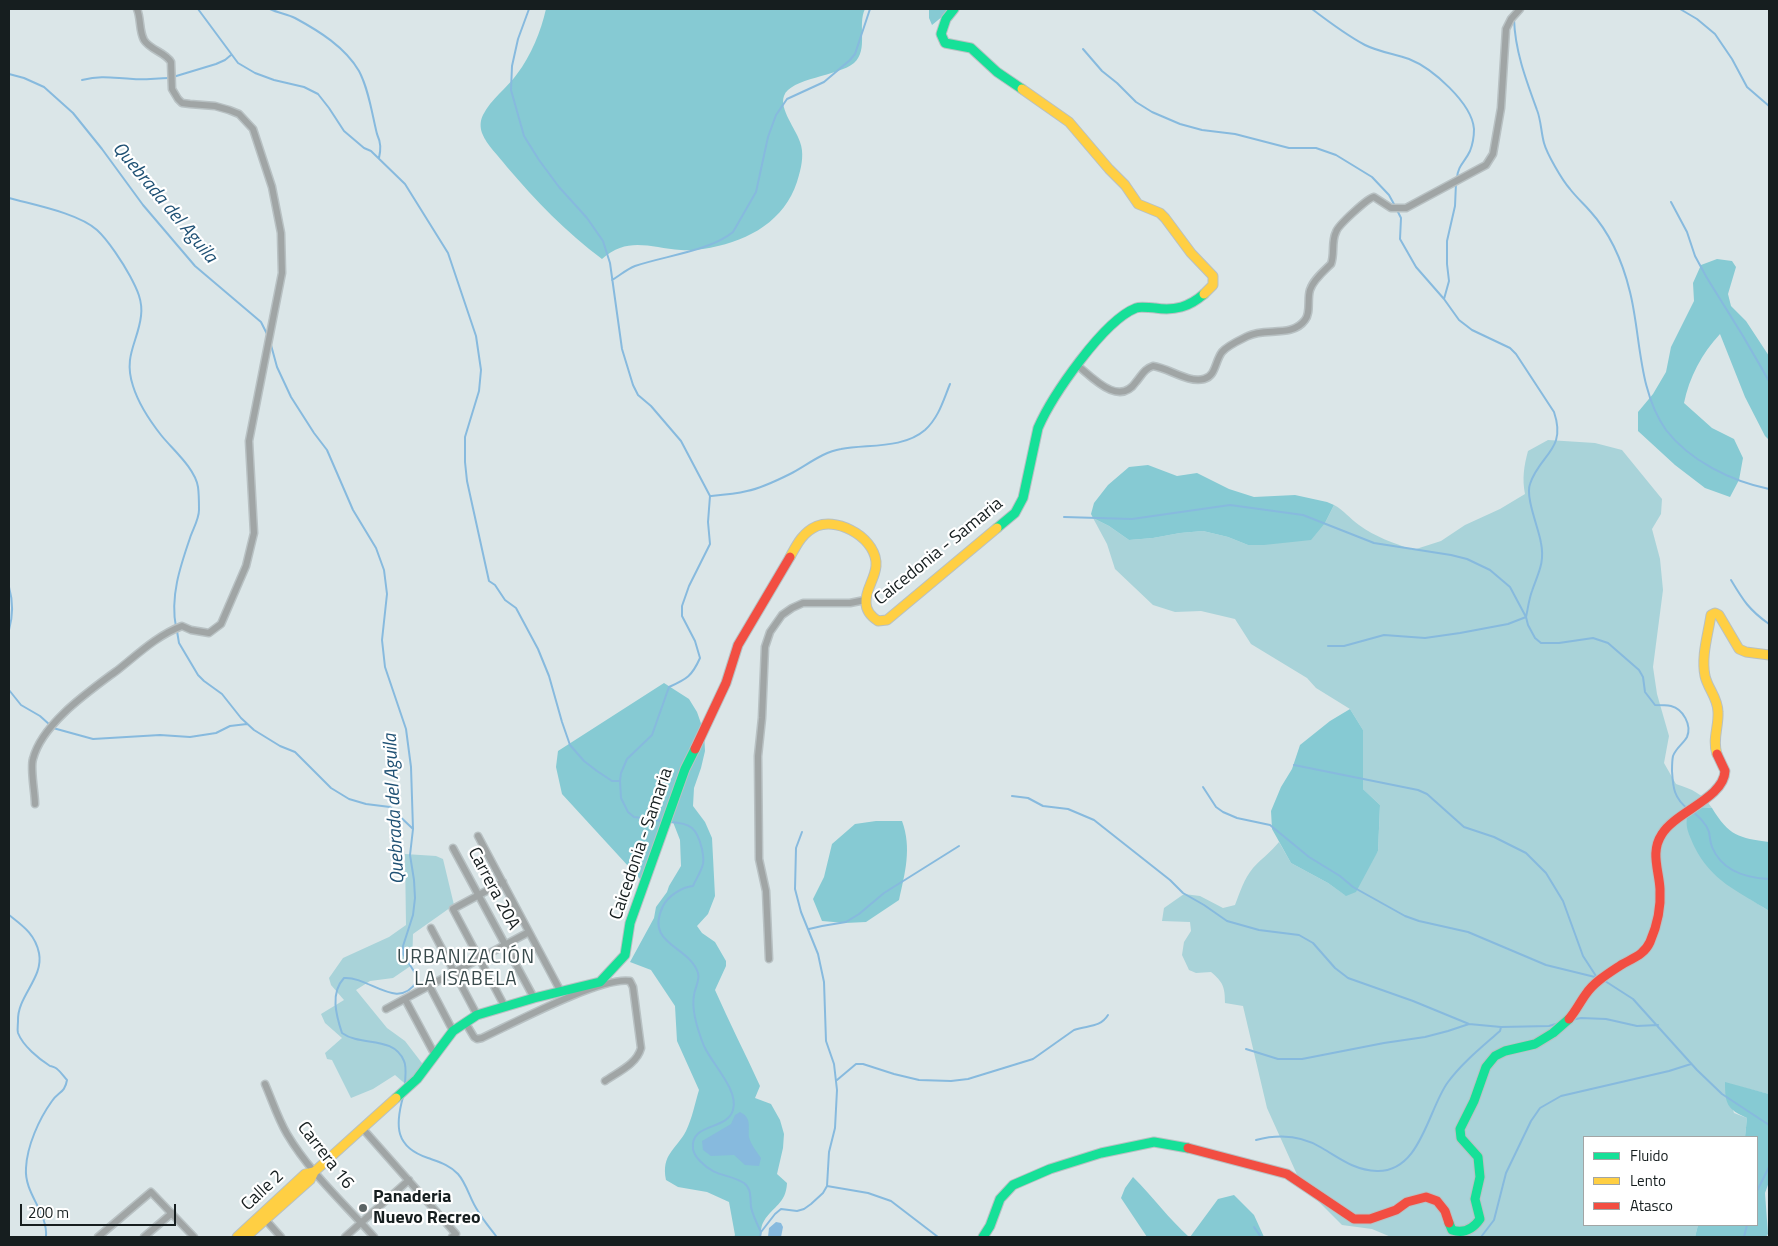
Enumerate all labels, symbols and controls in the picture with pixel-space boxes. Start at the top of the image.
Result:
water label: Quebrada del Aguila [107,138,221,268]
street label: Caicedonia - Samaria [870,494,1008,610]
water label: Quebrada del Aguila [380,733,410,885]
street label: Caicedonia - Samaria [606,765,678,923]
street label: Carrera 20A [462,844,524,934]
district label: URBANIZACIÓN LA ISABELA [396,947,536,991]
street label: Carrera 16 [292,1118,358,1194]
legend [1583,1136,1758,1226]
text: Fluido [1630,1144,1668,1167]
street label: Calle 2 [237,1166,289,1216]
text: Lento [1630,1169,1666,1192]
place label: Panaderia Nuevo Recreo [373,1187,481,1230]
scale bar [22,1194,179,1226]
text: Atasco [1630,1194,1673,1217]
text: 200 m [28,1201,69,1224]
marker: Panaderia Nuevo Recreo [357,1202,369,1214]

